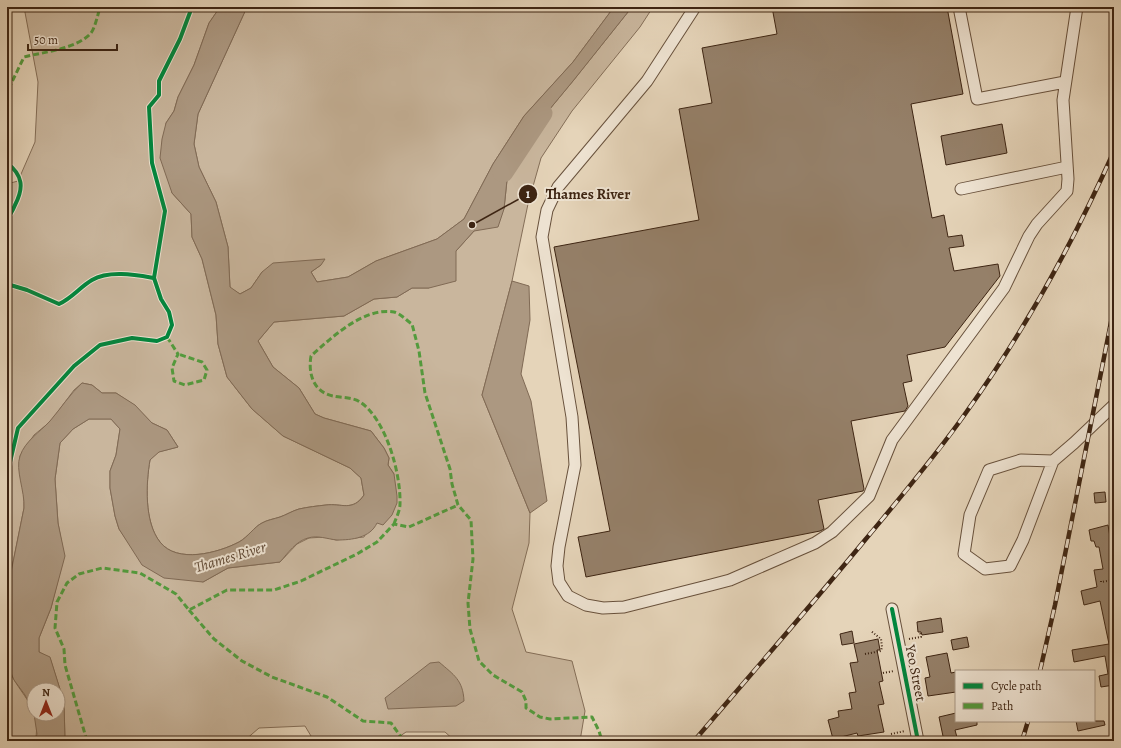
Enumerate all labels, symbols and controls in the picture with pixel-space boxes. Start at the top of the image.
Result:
scale bar [28,26,117,52]
text: 50 m [34,32,58,48]
callout: Thames River [518,180,638,207]
text: Thames River [546,184,630,204]
text: 1 [526,186,531,202]
water label: Thames River [192,536,269,577]
street label: Yeo Street [901,642,930,703]
legend [955,670,1095,722]
text: Cycle path [991,678,1042,694]
north arrow [26,682,66,722]
text: N [42,685,50,700]
text: Path [991,698,1014,714]

